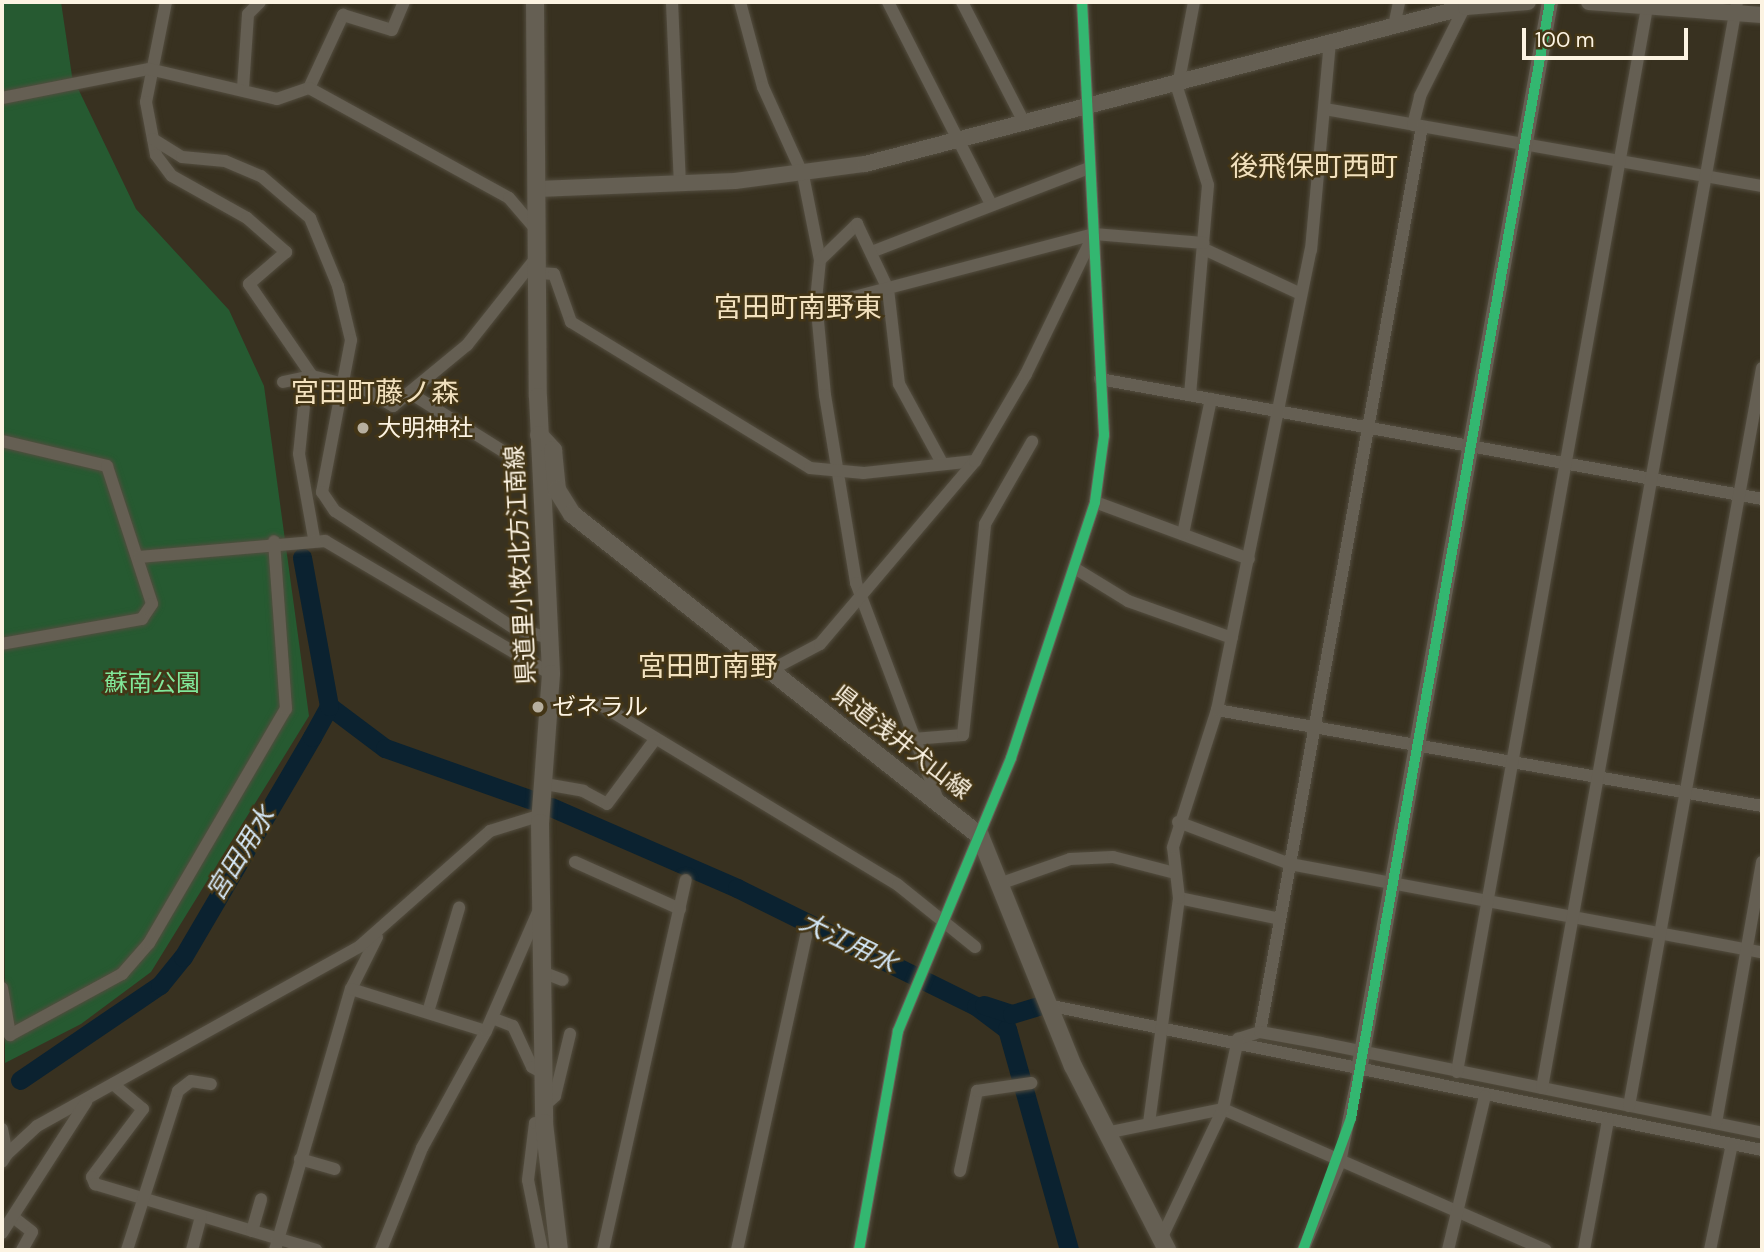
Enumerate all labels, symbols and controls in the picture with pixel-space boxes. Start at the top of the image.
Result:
scale bar [1526,14,1692,58]
text: 100 m [1535,26,1595,54]
district label: 後飛保町西町 [1230,150,1398,184]
district label: 宮田町南野東 [714,291,882,325]
district label: 宮田町藤ノ森 [291,376,459,410]
place label: 大明神社 [377,414,473,442]
marker: 大明神社 [355,420,371,436]
street label: 県道里小牧北方江南線 [499,444,541,686]
district label: 宮田町南野 [638,650,778,684]
park label: 蘇南公園 [104,669,200,697]
street label: 県道浅井犬山線 [827,679,977,805]
place label: ゼネラル [552,693,648,721]
marker: ゼネラル [530,699,546,715]
water label: 宮田用水 [200,802,282,906]
water label: 大江用水 [794,906,902,980]

